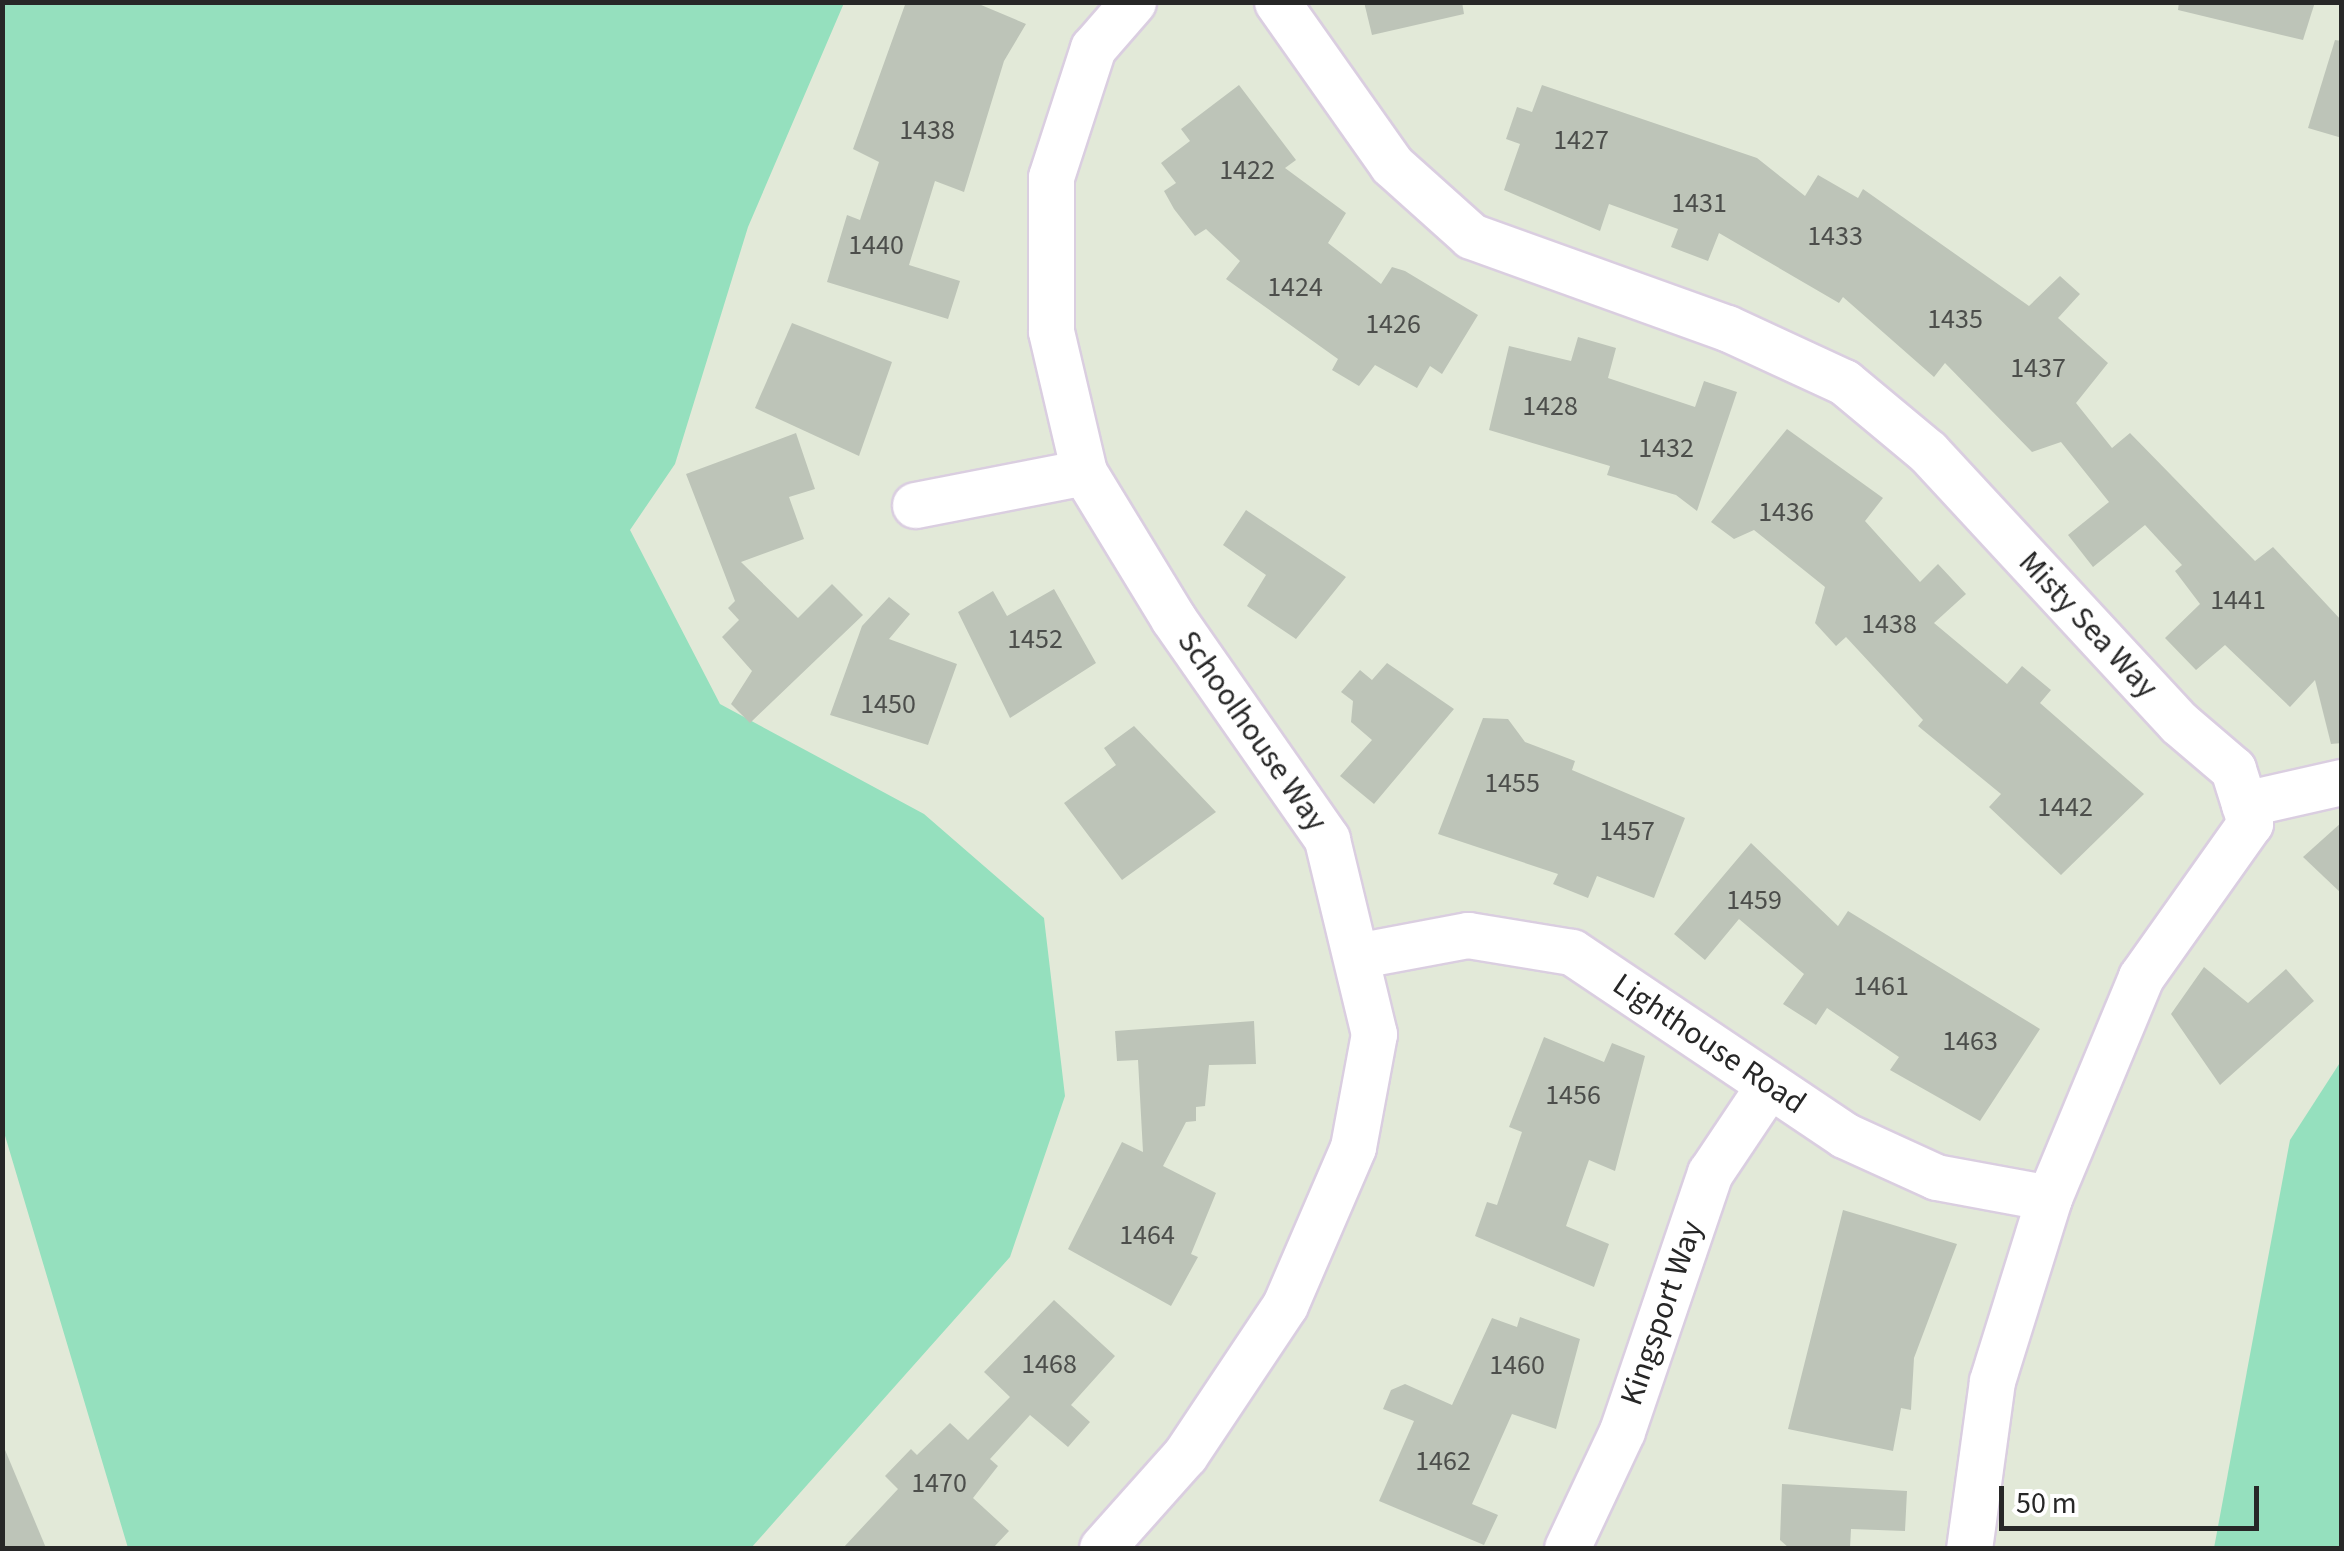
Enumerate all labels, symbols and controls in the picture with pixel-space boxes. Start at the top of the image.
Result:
house number: 1438 [899,113,955,147]
house number: 1427 [1553,123,1609,157]
house number: 1422 [1219,153,1275,187]
house number: 1431 [1671,186,1727,220]
house number: 1433 [1807,219,1863,253]
house number: 1440 [848,228,904,262]
house number: 1424 [1267,270,1323,304]
house number: 1435 [1927,302,1983,336]
house number: 1426 [1365,307,1421,341]
house number: 1437 [2010,351,2066,385]
house number: 1428 [1522,389,1578,423]
house number: 1432 [1638,431,1694,465]
house number: 1436 [1758,495,1814,529]
street label: Misty Sea Way [2010,544,2166,706]
house number: 1441 [2210,583,2266,617]
house number: 1438 [1861,607,1917,641]
house number: 1452 [1007,622,1063,656]
street label: Schoolhouse Way [1169,624,1335,838]
house number: 1450 [860,687,916,721]
house number: 1455 [1484,766,1540,800]
house number: 1442 [2037,790,2093,824]
house number: 1457 [1599,814,1655,848]
house number: 1459 [1726,883,1782,917]
street label: Lighthouse Road [1605,965,1813,1123]
house number: 1461 [1853,969,1909,1003]
house number: 1463 [1942,1024,1998,1058]
house number: 1456 [1545,1078,1601,1112]
street label: Kingsport Way [1612,1216,1712,1410]
house number: 1464 [1119,1218,1175,1252]
house number: 1468 [1021,1347,1077,1381]
house number: 1460 [1489,1348,1545,1382]
house number: 1462 [1415,1444,1471,1478]
house number: 1470 [911,1466,967,1500]
scale bar [2004,1466,2264,1528]
text: 50 m [2016,1482,2077,1525]

